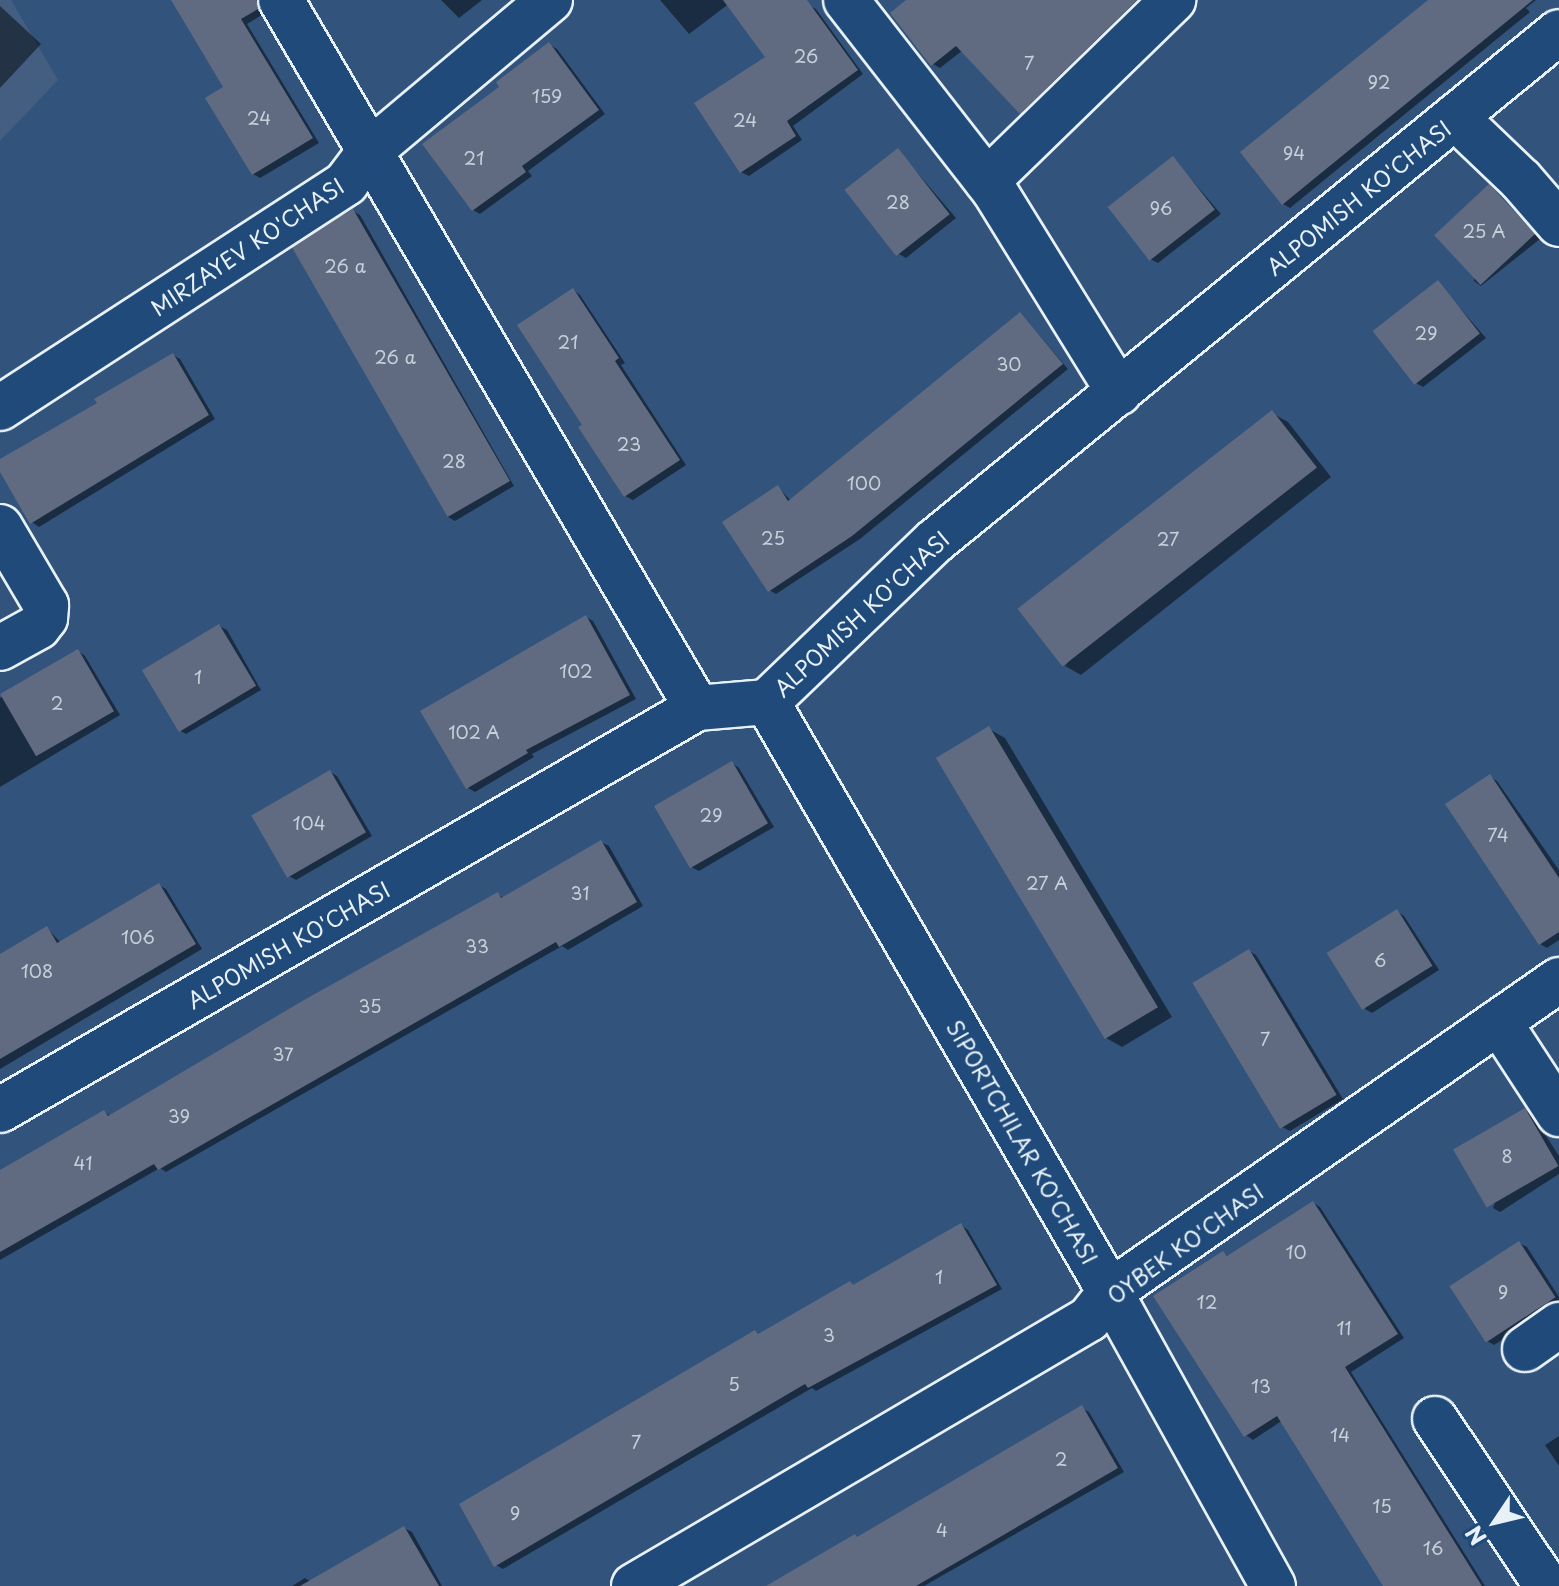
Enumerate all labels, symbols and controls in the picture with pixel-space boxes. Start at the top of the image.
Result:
house number: 26 [794,45,818,67]
house number: 7 [1024,52,1034,74]
house number: 92 [1368,71,1390,93]
house number: 159 [532,85,562,107]
house number: 24 [247,107,271,129]
house number: 24 [733,109,757,131]
street label: ALPOMISH KO'CHASI [1259,114,1457,280]
house number: 94 [1283,142,1305,164]
house number: 21 [464,147,484,169]
street label: MIRZAYEV KO'CHASI [145,171,349,321]
house number: 28 [886,191,910,213]
house number: 96 [1150,197,1172,219]
house number: 25 А [1462,220,1506,242]
house number: 26 а [324,255,366,277]
house number: 29 [1415,322,1437,344]
house number: 21 [558,331,578,353]
house number: 26 а [374,346,416,368]
house number: 30 [996,353,1022,375]
house number: 23 [617,433,641,455]
house number: 28 [442,450,466,472]
house number: 100 [847,472,881,494]
street label: ALPOMISH KO'CHASI [767,524,955,702]
house number: 25 [761,527,785,549]
house number: 27 [1157,528,1179,550]
house number: 102 [559,660,593,682]
house number: 1 [194,666,202,688]
house number: 2 [51,692,63,714]
house number: 102 А [447,721,501,743]
house number: 29 [700,804,722,826]
house number: 104 [292,812,326,834]
house number: 74 [1487,824,1509,846]
house number: 27 А [1026,872,1068,894]
street label: ALPOMISH KO'CHASI [181,874,395,1014]
house number: 31 [571,882,589,904]
house number: 106 [121,926,155,948]
house number: 33 [465,935,489,957]
house number: 6 [1374,949,1386,971]
house number: 108 [21,960,53,982]
house number: 35 [358,995,382,1017]
street label: SIPORTCHILAR KO'CHASI [942,1014,1104,1270]
house number: 7 [1260,1028,1270,1050]
house number: 37 [272,1043,294,1065]
house number: 39 [168,1105,190,1127]
house number: 8 [1501,1145,1513,1167]
house number: 41 [74,1152,92,1174]
street label: OYBEK KO'CHASI [1101,1177,1269,1309]
house number: 10 [1285,1241,1307,1263]
house number: 1 [935,1266,943,1288]
house number: 9 [1498,1281,1508,1303]
house number: 12 [1197,1291,1217,1313]
house number: 11 [1336,1317,1352,1339]
house number: 3 [823,1324,835,1346]
house number: 5 [728,1373,740,1395]
house number: 13 [1251,1375,1271,1397]
house number: 14 [1330,1424,1350,1446]
house number: 7 [631,1431,641,1453]
house number: 2 [1055,1448,1067,1470]
north arrow [1455,1482,1535,1562]
house number: 15 [1372,1495,1392,1517]
house number: 9 [510,1502,520,1524]
house number: 4 [936,1519,948,1541]
text: N [1456,1519,1493,1553]
house number: 16 [1423,1537,1443,1559]

